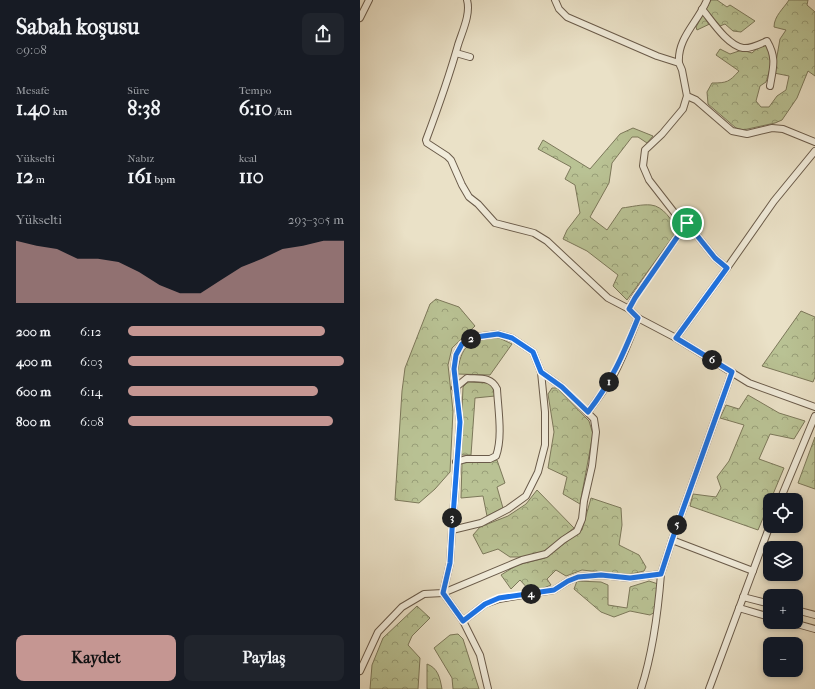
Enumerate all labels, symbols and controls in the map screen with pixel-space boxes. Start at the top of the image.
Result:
button: share [302,13,344,55]
text: Sabah koşusu [16,14,140,40]
text: 09:08 [16,42,47,57]
text: Mesafe [16,84,49,97]
text: Süre [127,84,149,97]
text: Tempo [239,84,271,97]
text: 1.40 [16,97,50,120]
text: 8:38 [127,97,160,120]
text: 6:10 [239,97,272,120]
text: km [50,105,68,118]
text: /km [272,105,292,118]
text: Yükselti [16,152,55,165]
text: Nabız [127,152,154,165]
text: kcal [239,152,257,165]
text: 12 [16,165,33,188]
text: 161 [127,165,152,188]
text: 110 [239,165,264,188]
text: m [33,173,45,186]
text: bpm [152,173,175,186]
pin [670,206,704,240]
text: Yükselti [16,212,62,227]
text: 293–305 m [288,212,344,227]
icon: arrive [676,212,698,234]
text: 200 m [16,324,51,339]
text: 6:12 [80,324,102,339]
pin: 2 [461,329,481,349]
text: 2 [468,332,474,345]
pin: 6 [702,350,722,370]
text: 6 [709,353,715,366]
text: 400 m [16,354,52,369]
text: 6:03 [80,354,103,369]
pin: 1 [599,372,619,392]
text: 1 [607,375,611,388]
text: 600 m [16,384,51,399]
text: 6:14 [80,384,103,399]
text: 800 m [16,414,50,429]
text: 6:08 [80,414,104,429]
map controls [763,493,803,677]
button: locate [763,493,803,533]
pin: 3 [442,508,462,528]
text: 3 [450,511,454,524]
pin: 5 [667,515,687,535]
text: 5 [675,518,679,531]
button: layers [763,541,803,581]
pin: 4 [521,584,541,604]
text: 4 [528,587,534,600]
button: + [763,589,803,629]
button: Kaydet [16,635,176,681]
button: Paylaş [184,635,344,681]
button: − [763,637,803,677]

